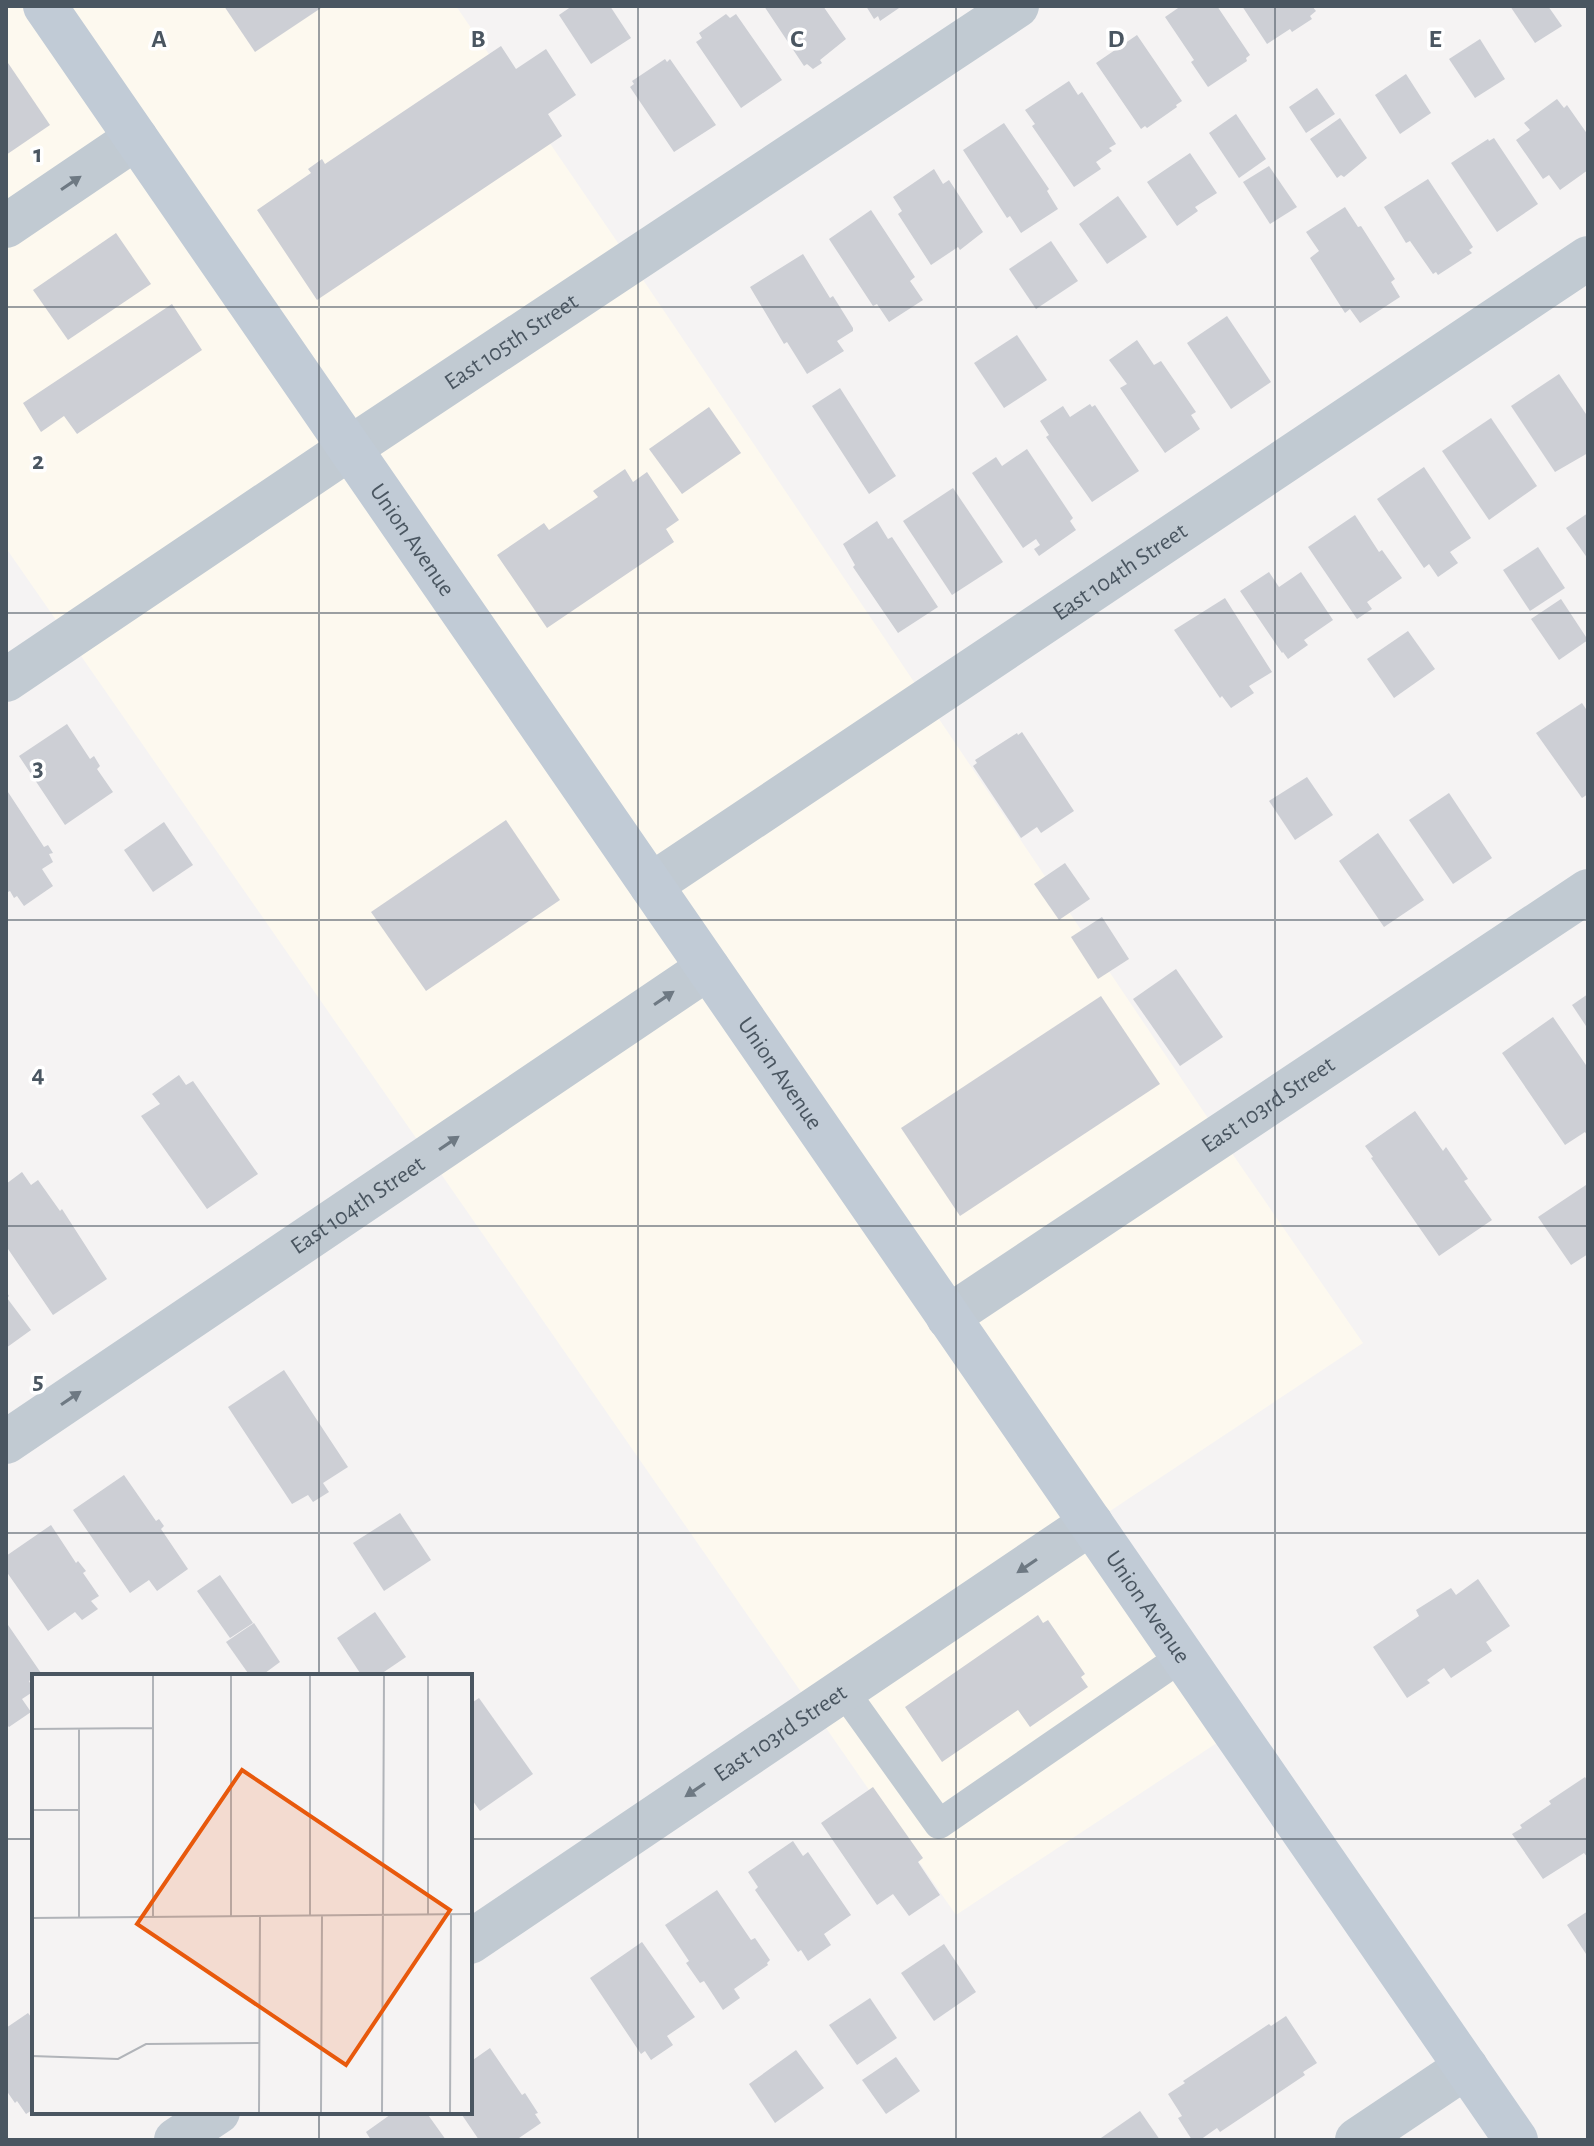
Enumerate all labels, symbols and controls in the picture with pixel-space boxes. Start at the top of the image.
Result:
text: A [151,26,167,52]
text: B [470,26,486,52]
text: C [790,26,804,52]
text: D [1107,26,1125,52]
text: E [1428,26,1442,52]
text: 1 [33,141,43,167]
one-way arrow [60,175,81,190]
street label: East 105th Street [441,289,583,395]
text: 2 [32,448,44,474]
street label: Union Avenue [365,479,459,601]
street label: East 104th Street [1049,519,1192,625]
text: 3 [32,755,44,781]
one-way arrow [654,991,675,1006]
street label: Union Avenue [733,1013,827,1134]
street label: East 103rd Street [1197,1052,1339,1158]
text: 4 [31,1061,45,1087]
one-way arrow [438,1136,459,1151]
street label: East 104th Street [287,1152,430,1259]
text: 5 [32,1368,44,1394]
one-way arrow [60,1391,81,1406]
street label: Union Avenue [1101,1547,1194,1668]
one-way arrow [1016,1559,1037,1574]
inset map [32,1674,472,2114]
street label: East 103rd Street [710,1680,852,1787]
one-way arrow [684,1782,706,1797]

